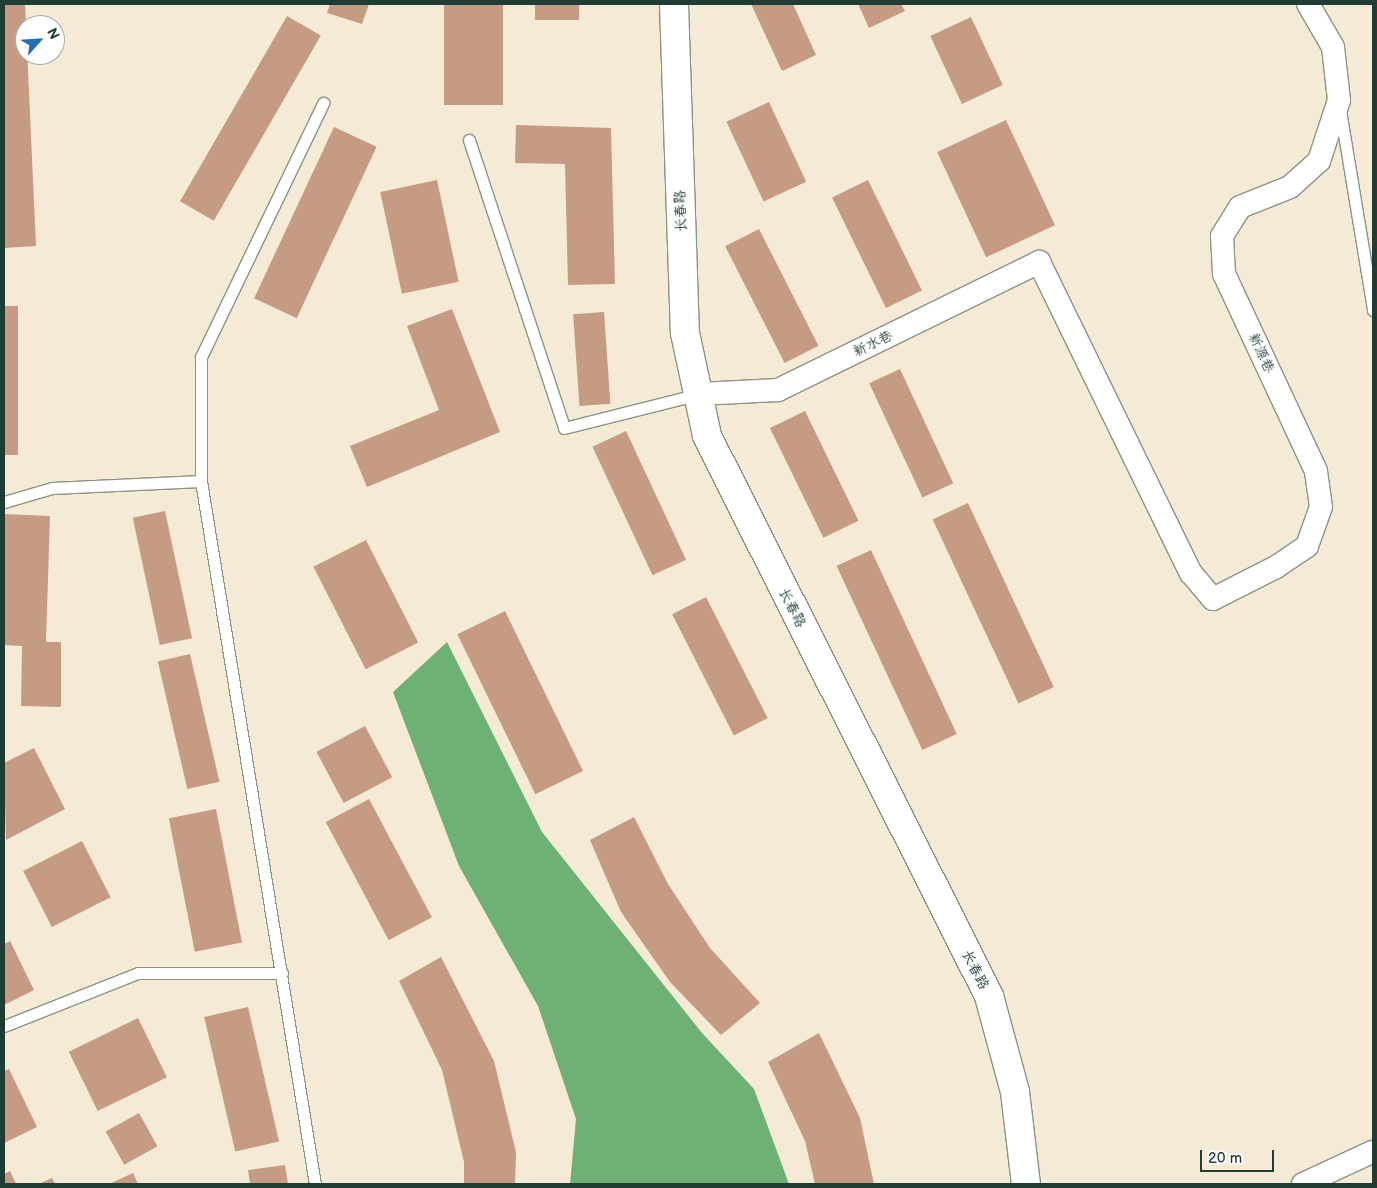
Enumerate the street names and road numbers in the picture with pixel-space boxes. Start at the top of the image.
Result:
street label: 长春路 [672,190,690,232]
street label: 新水巷 [850,327,896,361]
street label: 新源巷 [1245,330,1277,376]
street label: 长春路 [775,585,809,631]
street label: 长春路 [958,947,992,993]

